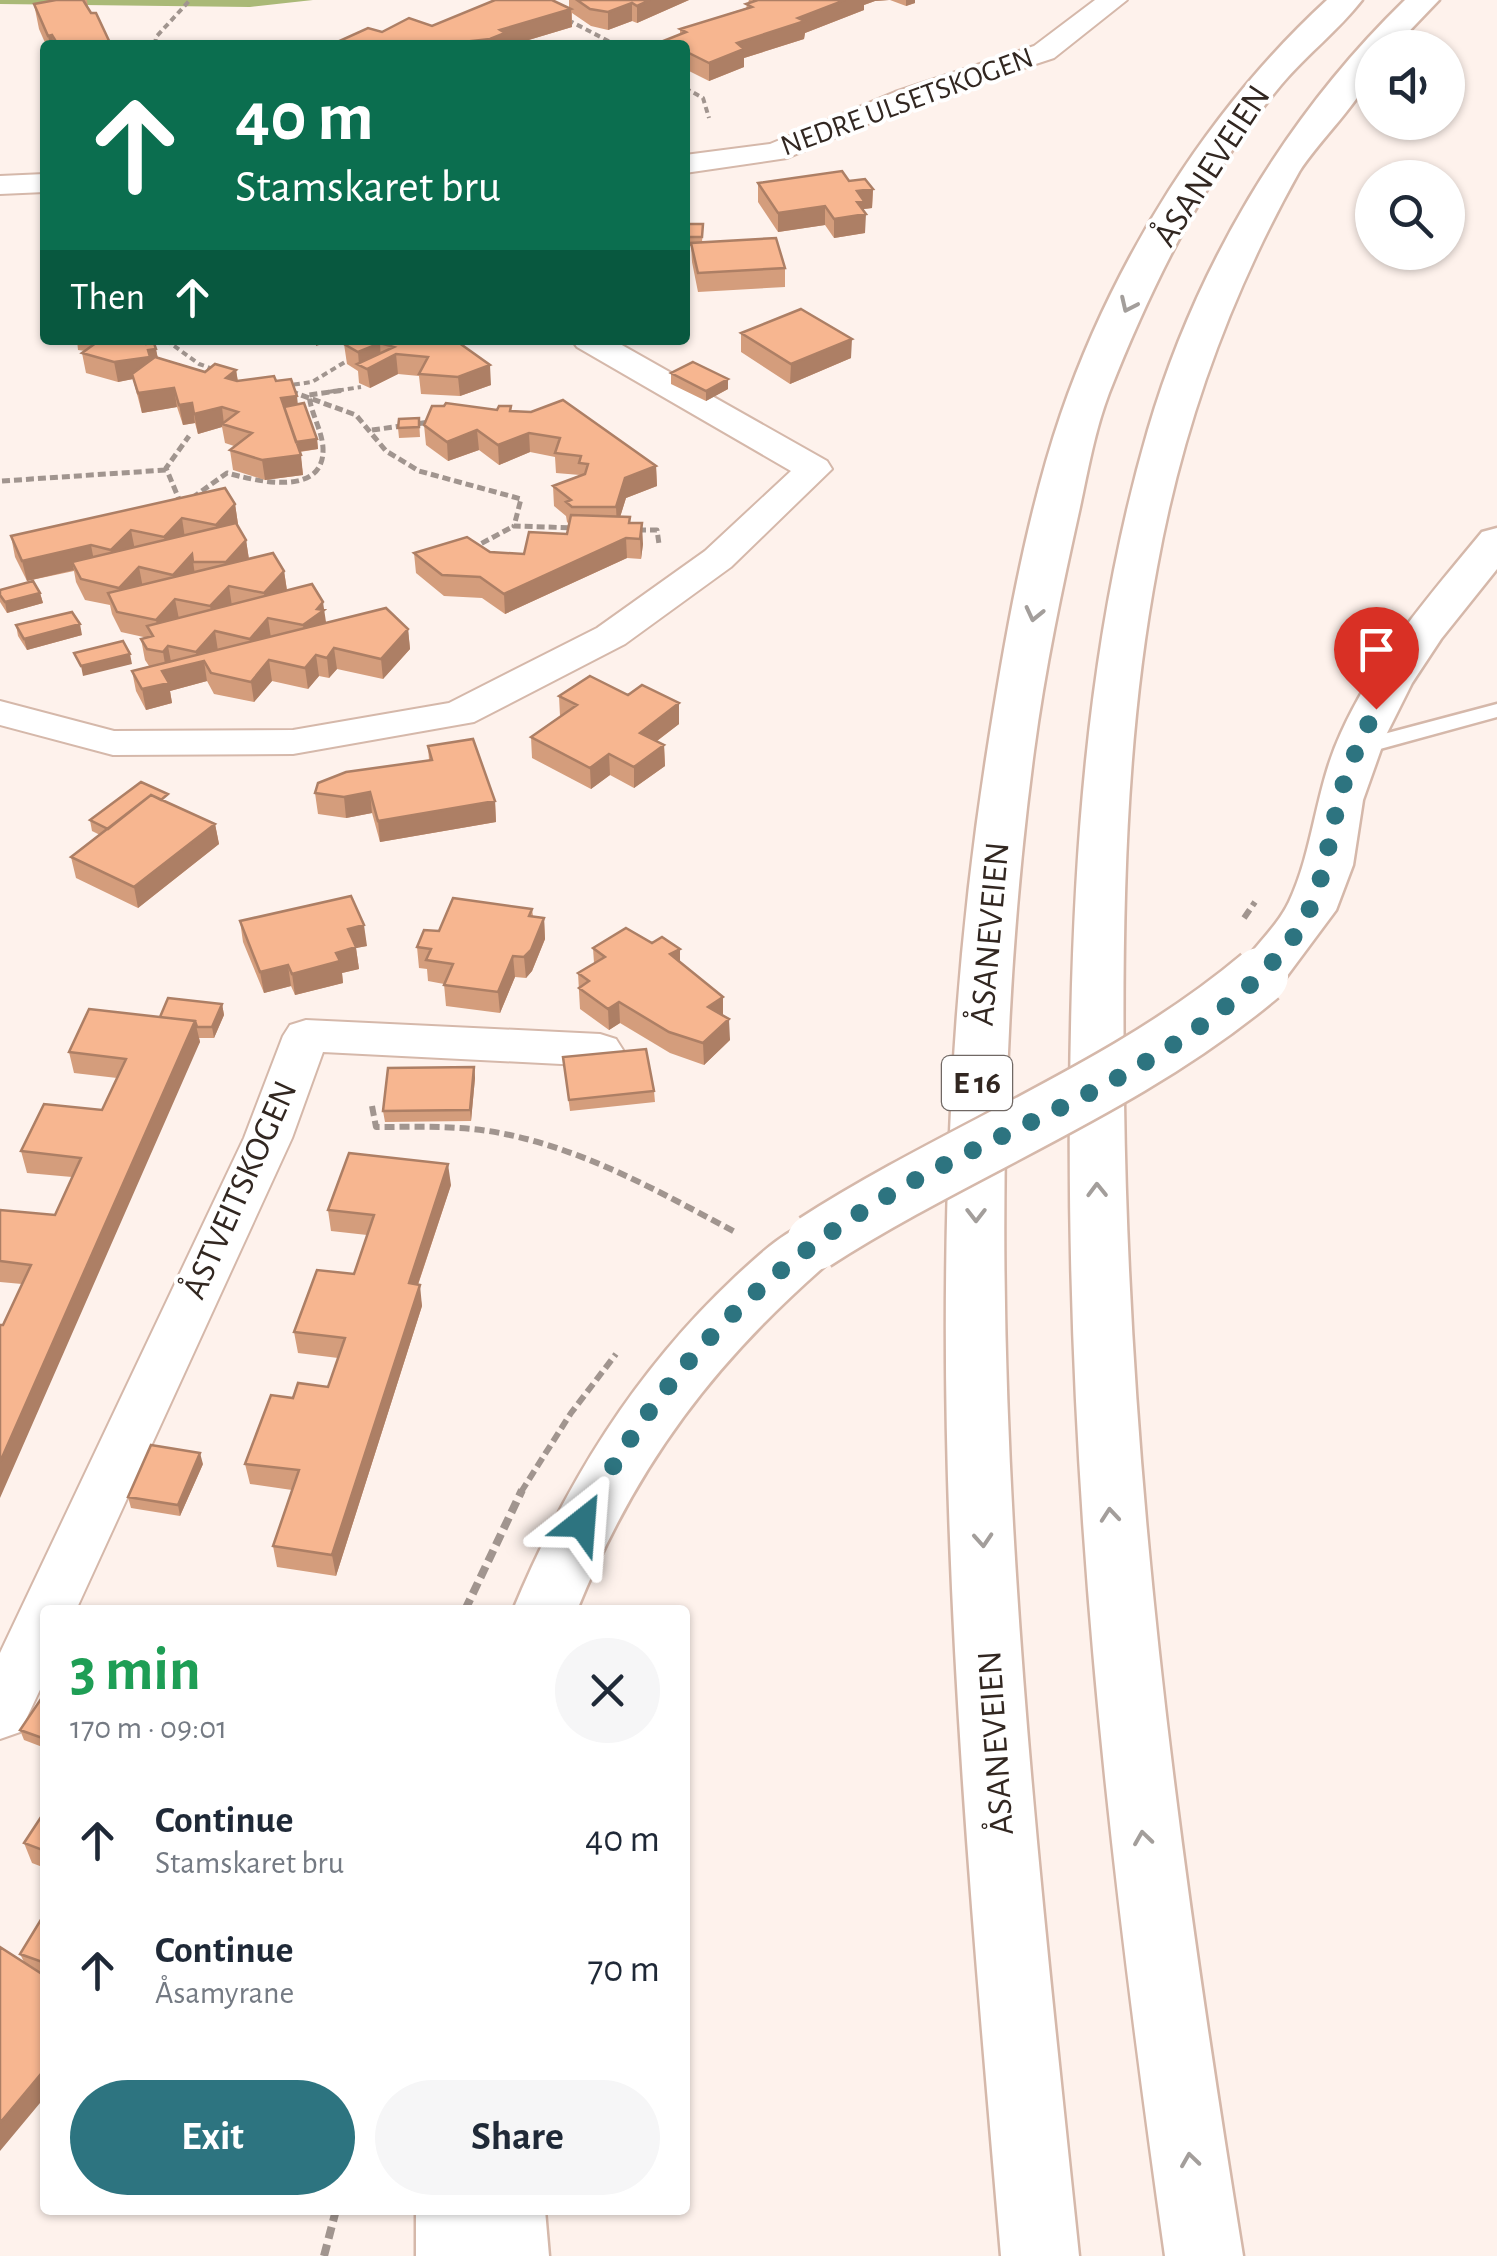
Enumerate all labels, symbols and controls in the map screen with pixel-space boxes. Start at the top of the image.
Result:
map controls [1355,30,1465,270]
button: sound [1355,30,1465,140]
street label: NEDRE ULSETSKOGEN [777,42,1037,162]
street label: ÅSANEVEIEN [1145,77,1277,253]
icon: ahead [70,80,200,210]
text: 40 m [235,83,374,153]
button: search [1355,160,1465,270]
text: Stamskaret bru [235,165,501,210]
icon: ahead [165,270,220,325]
text: Then [70,279,145,317]
one-way arrow [1121,294,1141,312]
one-way arrow [1025,605,1046,622]
pin [1334,607,1419,710]
icon: arrive [1349,622,1404,677]
street label: ÅSANEVEIEN [962,840,1015,1027]
road number: E 16 [942,1056,1012,1110]
street label: ÅSTVEITSKOGEN [174,1075,304,1304]
one-way arrow [1086,1181,1108,1196]
one-way arrow [965,1208,987,1224]
position arrow [530,1471,634,1575]
one-way arrow [1100,1506,1122,1522]
one-way arrow [972,1533,993,1549]
button: close [555,1638,660,1743]
text: 3 min [70,1641,201,1701]
street label: ÅSANEVEIEN [969,1650,1020,1836]
text: 170 m · 09:01 [70,1712,227,1744]
text: Continue [155,1802,293,1840]
icon: ahead [70,1813,125,1868]
text: 40 m [585,1821,660,1859]
one-way arrow [1133,1830,1154,1846]
text: Stamskaret bru [155,1847,344,1879]
text: Continue [155,1932,293,1970]
icon: ahead [70,1943,125,1998]
text: 70 m [587,1951,660,1989]
text: Åsamyrane [155,1977,294,2009]
button: Exit [70,2080,355,2195]
button: Share [375,2080,660,2195]
one-way arrow [1180,2151,1201,2168]

